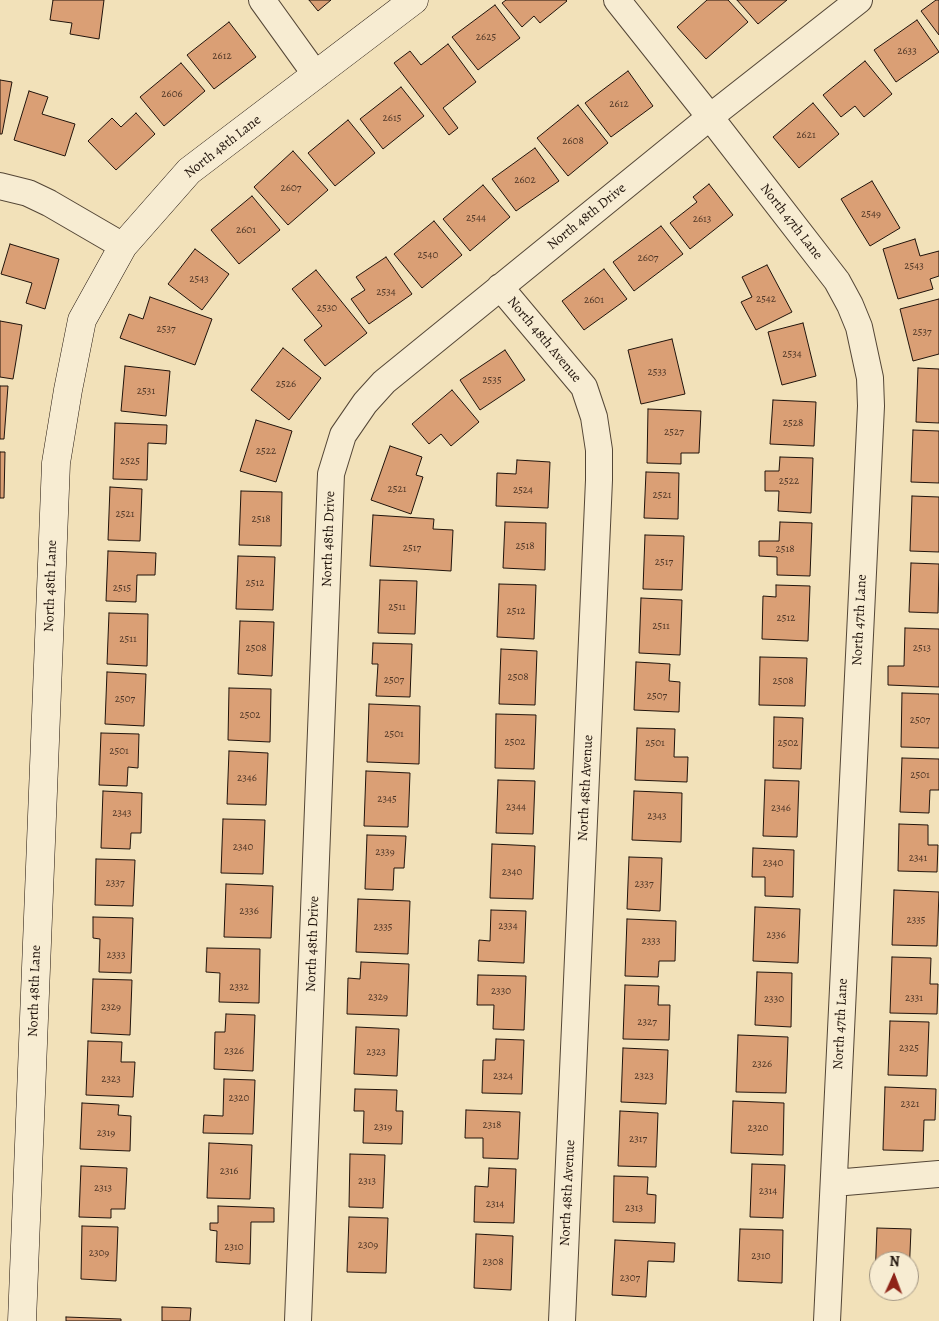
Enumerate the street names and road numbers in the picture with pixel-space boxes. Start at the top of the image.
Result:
street label: North 48th Lane [181,112,265,182]
street label: North 48th Drive [544,180,630,254]
street label: North 47th Lane [756,181,826,263]
street label: North 48th Avenue [503,294,585,386]
street label: North 48th Drive [319,491,339,587]
street label: North 48th Lane [41,539,61,633]
street label: North 47th Lane [849,574,871,666]
street label: North 48th Avenue [575,734,597,842]
street label: North 48th Drive [303,896,323,992]
street label: North 48th Lane [25,944,45,1038]
street label: North 47th Lane [830,978,852,1070]
street label: North 48th Avenue [557,1139,579,1247]

